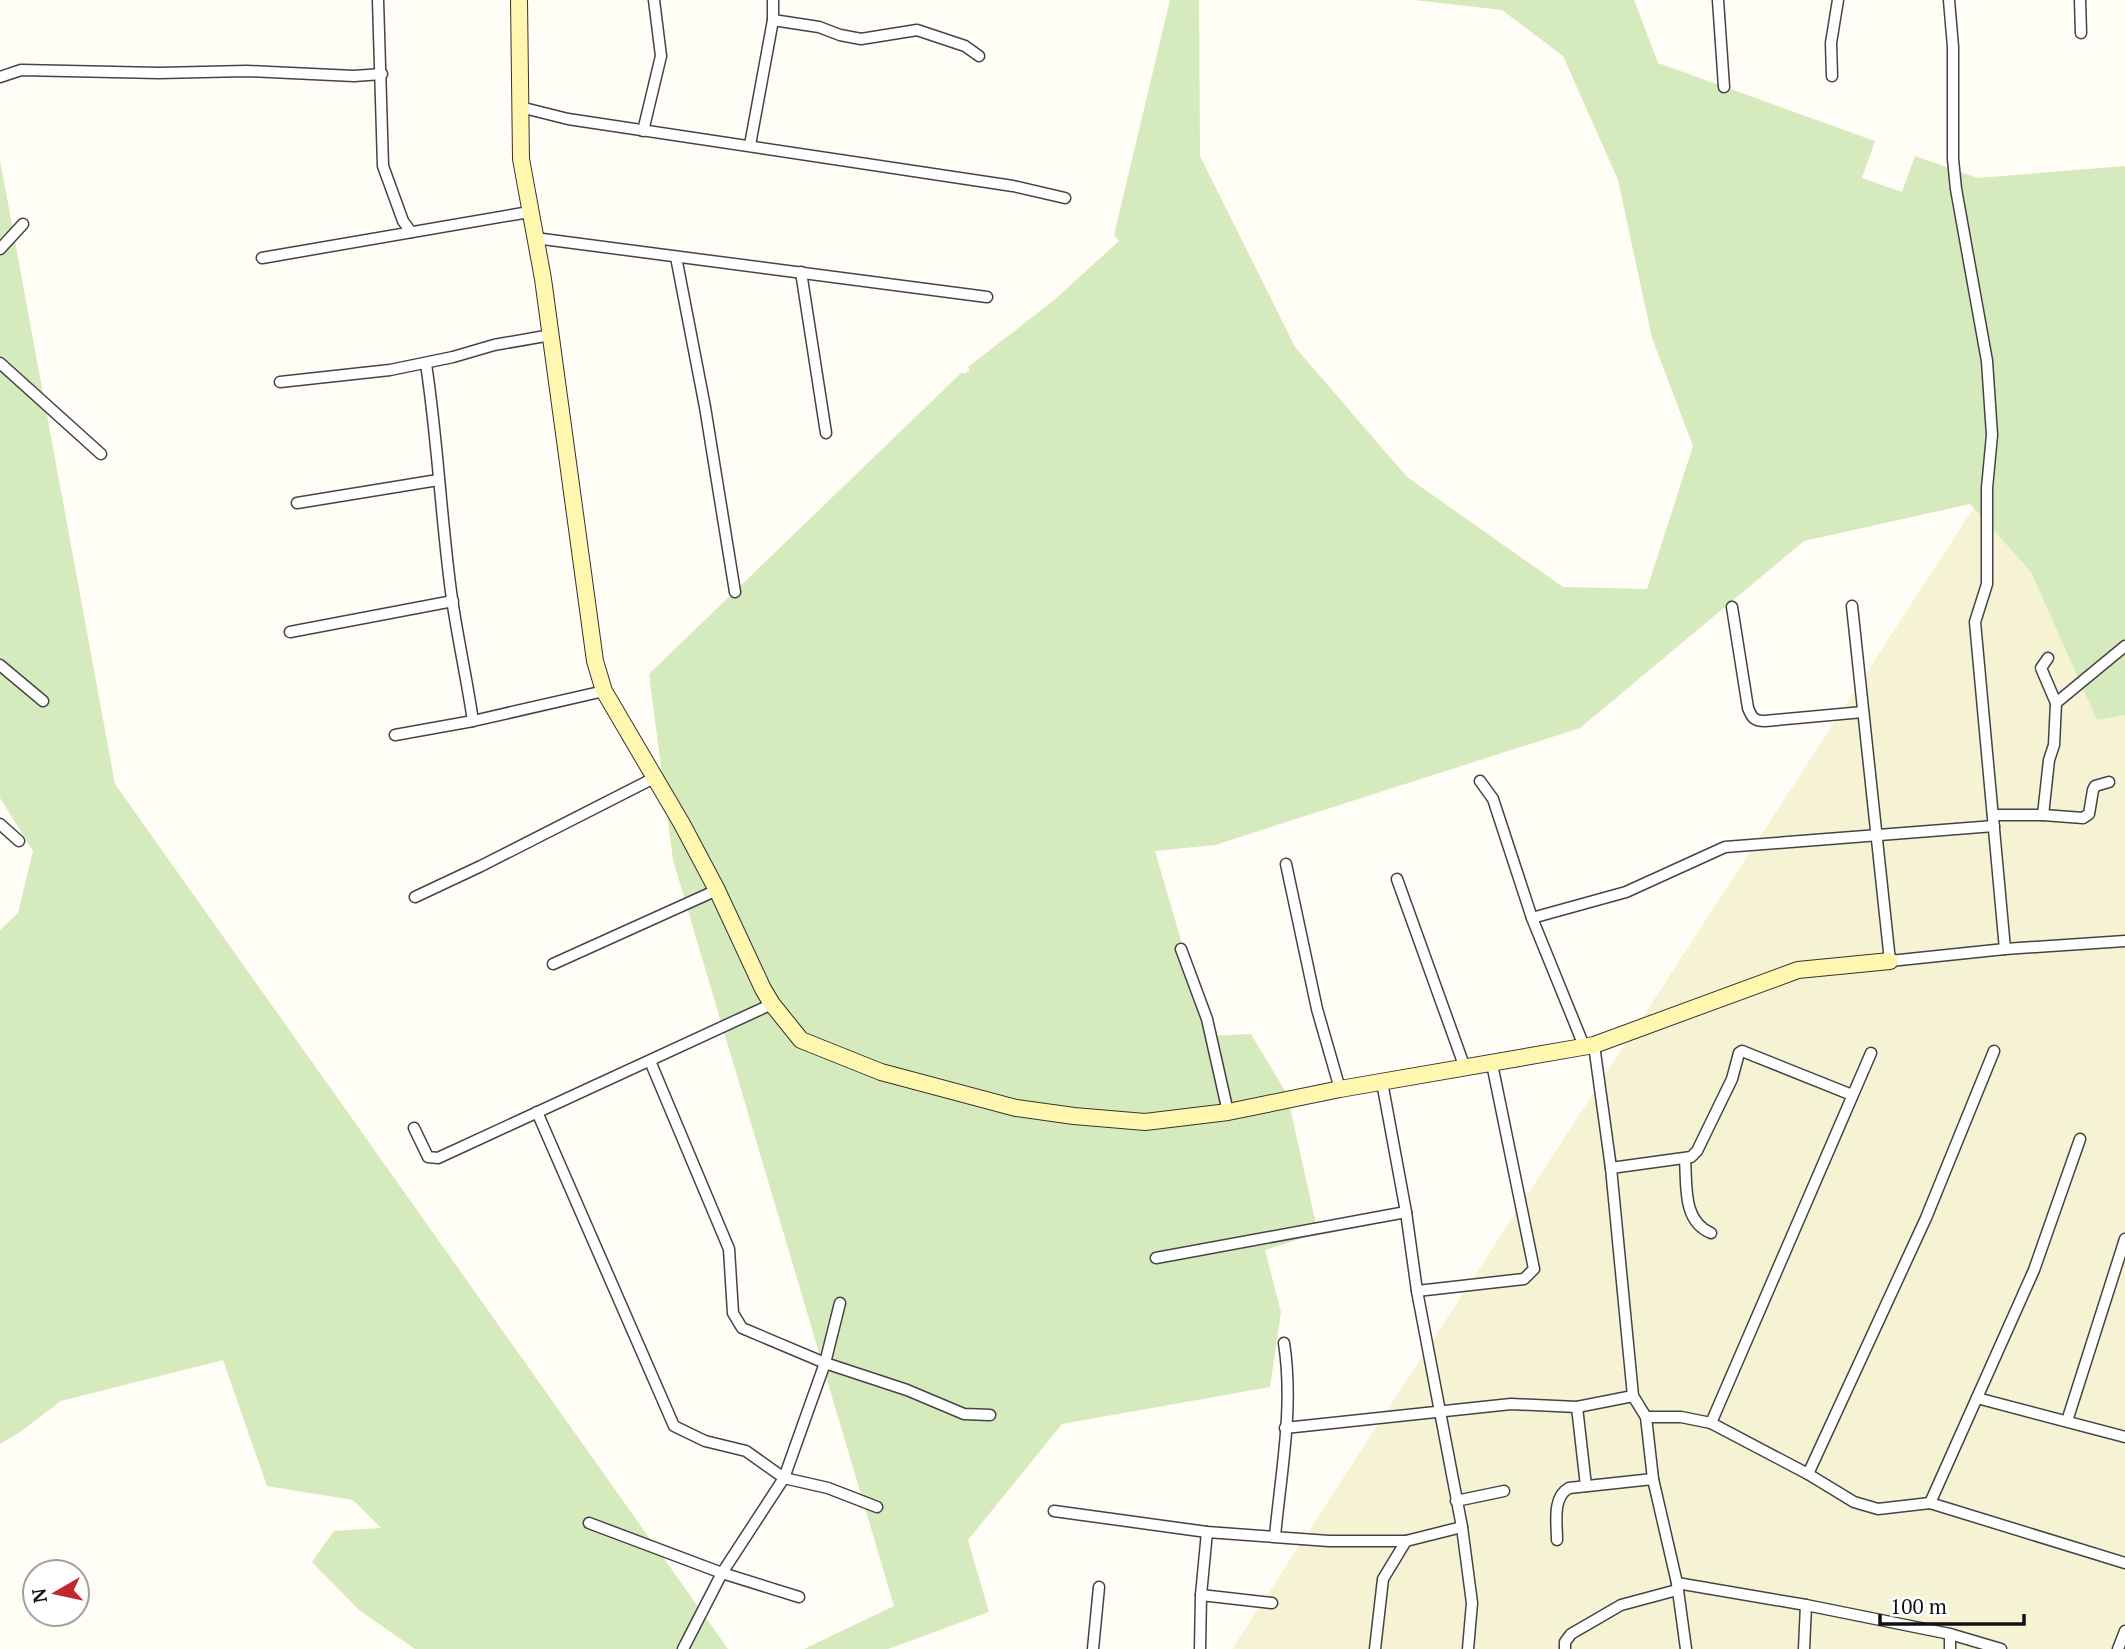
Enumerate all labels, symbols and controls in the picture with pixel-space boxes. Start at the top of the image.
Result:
north arrow [21,1558,91,1628]
scale bar [1880,1582,2024,1626]
text: N [25,1586,52,1605]
text: 100 m [1890,1592,1947,1620]

